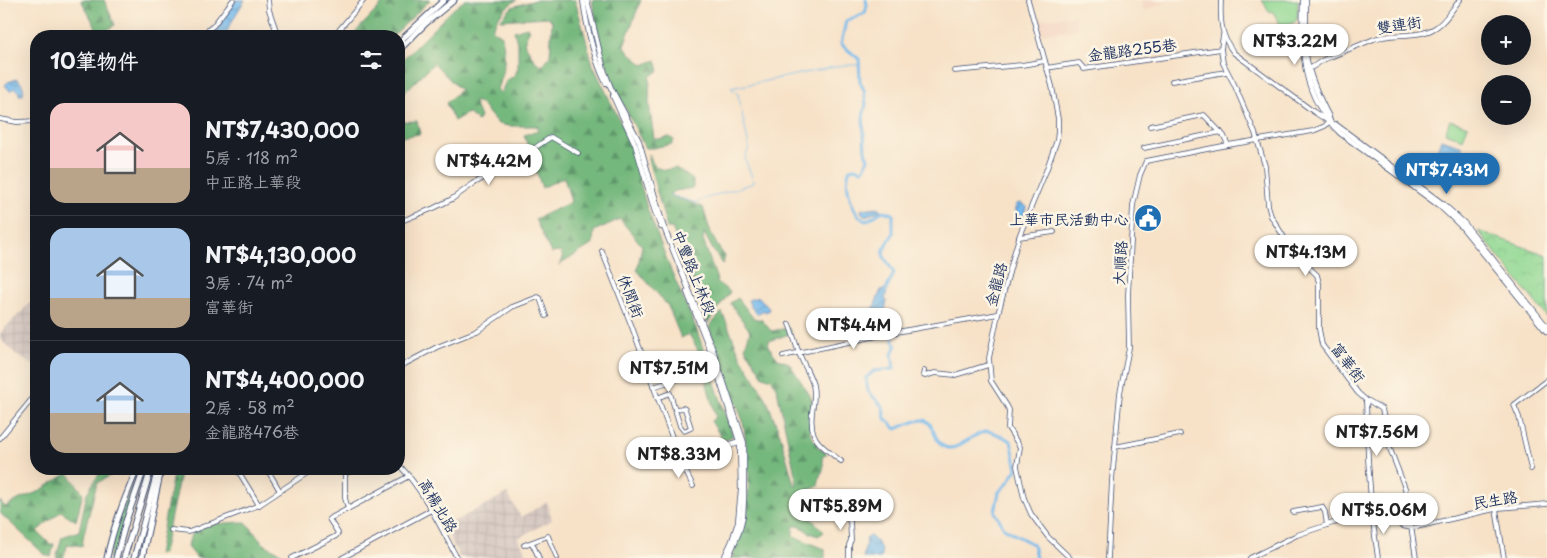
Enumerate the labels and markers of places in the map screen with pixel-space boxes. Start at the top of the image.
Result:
pin: NT$3.22M [1243,23,1347,66]
pin: NT$4.42M [437,144,541,186]
pin: NT$7.43M [1395,152,1499,195]
public building icon: 上華市民活動中心 [1133,203,1163,233]
place label: 上華市民活動中心 [1009,207,1129,230]
pin: NT$4.13M [1254,234,1358,277]
pin: NT$4.4M [808,308,900,350]
pin: NT$7.51M [617,350,721,393]
pin: NT$7.56M [1325,414,1429,457]
pin: NT$8.33M [627,436,731,479]
pin: NT$5.89M [789,488,893,531]
pin: NT$5.06M [1332,492,1436,535]

